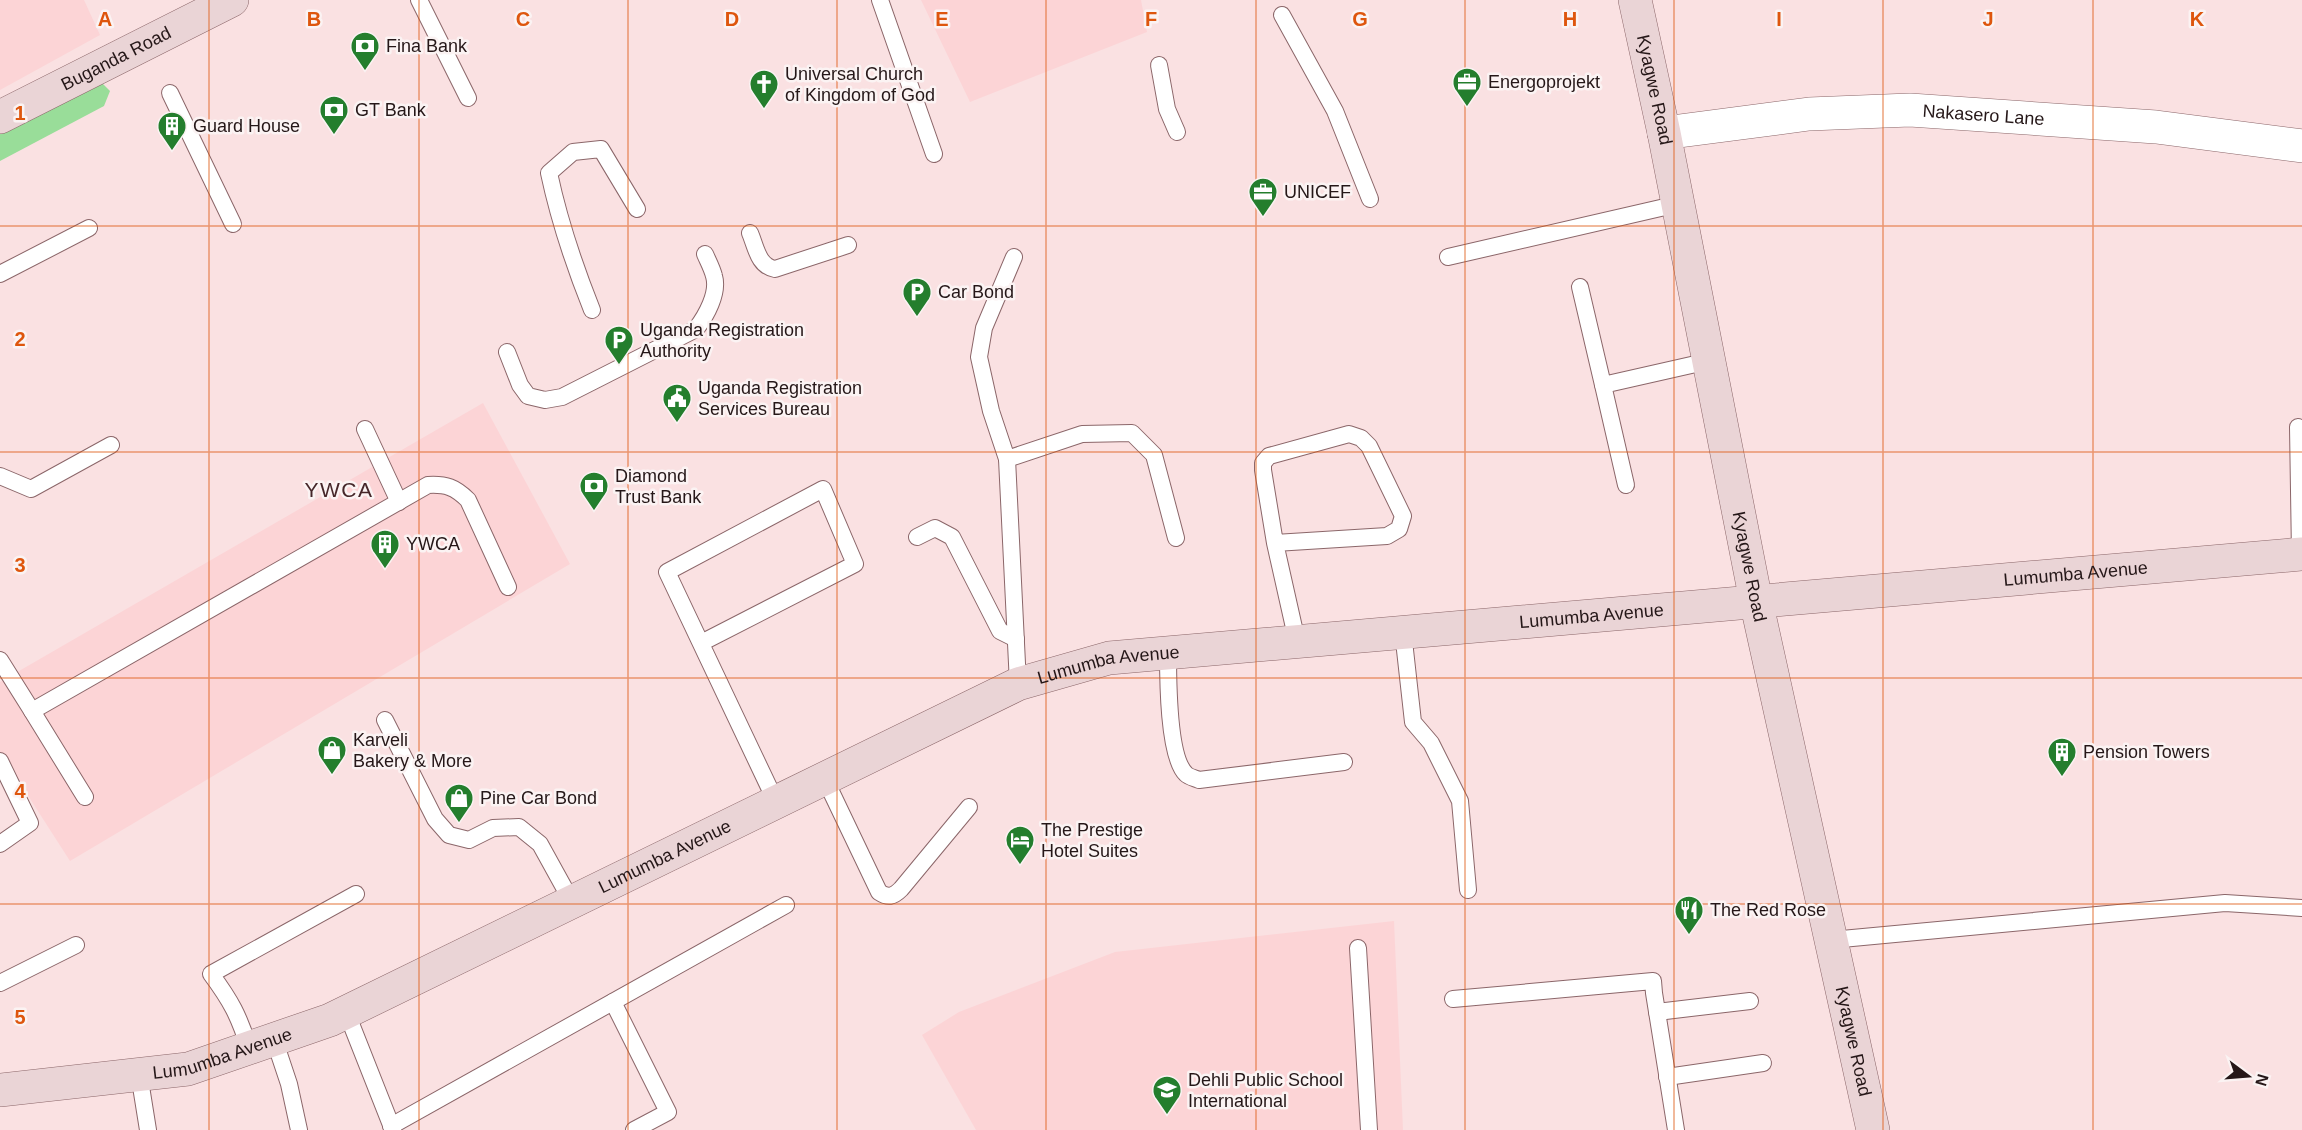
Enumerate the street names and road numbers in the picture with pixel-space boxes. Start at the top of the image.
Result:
street label: Buganda Road [58,22,174,94]
street label: Kyagwe Road [1633,33,1676,147]
street label: Nakasero Lane [1922,101,2045,129]
street label: Kyagwe Road [1729,510,1770,624]
street label: Lumumba Avenue [2003,557,2149,590]
street label: Lumumba Avenue [1518,600,1664,632]
street label: Lumumba Avenue [1035,642,1180,688]
street label: Lumumba Avenue [595,816,734,897]
street label: Kyagwe Road [1832,984,1875,1098]
street label: Lumumba Avenue [152,1024,295,1083]

